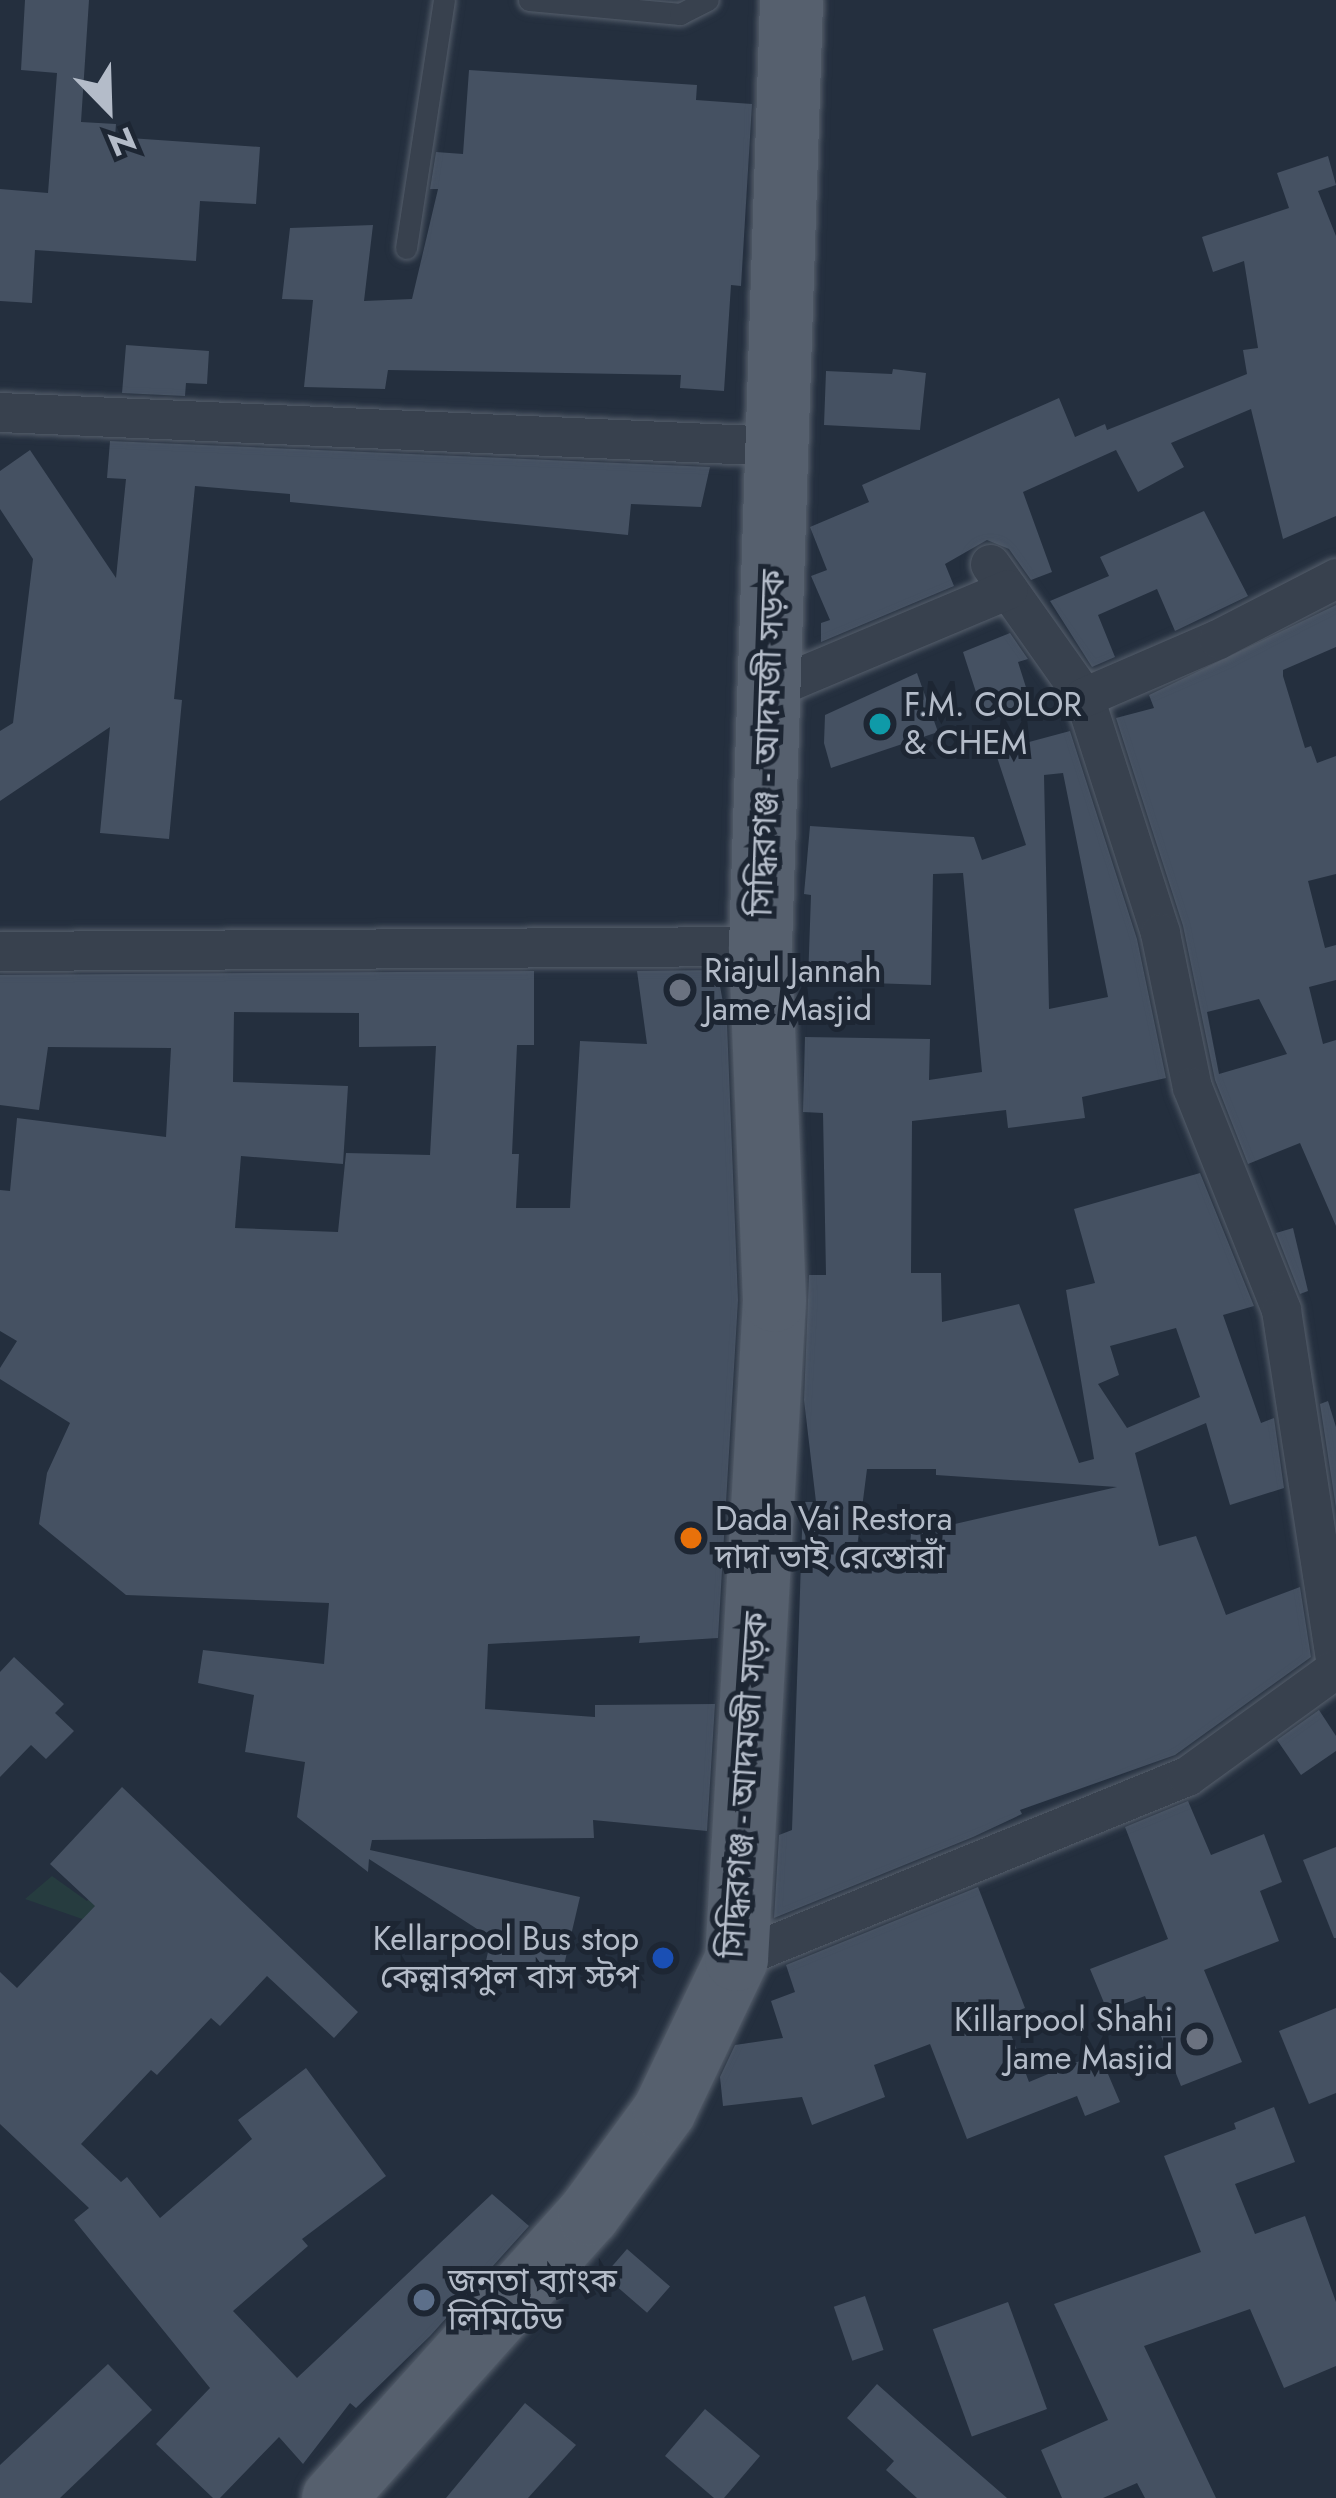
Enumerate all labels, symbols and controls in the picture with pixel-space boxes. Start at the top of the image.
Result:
north arrow [48,48,168,168]
text: N [101,115,144,168]
street label: সিদ্ধিরগঞ্জ - আদমজী সড়ক [741,569,793,917]
place label: F.M. COLOR & CHEM [904,685,1082,763]
marker: F.M. COLOR & CHEM [867,711,893,737]
place label: Riajul Jannah Jame Masjid [704,951,882,1029]
marker: Riajul Jannah Jame Masjid [667,977,693,1003]
place label: Dada Vai Restora দাদা ভাই রেস্তোরাঁ [715,1499,953,1577]
marker: Dada Vai Restora দাদা ভাই রেস্তোরাঁ [678,1525,704,1551]
street label: সিদ্ধিরগঞ্জ - আদমজী সড়ক [712,1611,776,1959]
place label: Kellarpool Bus stop কেল্লারপুল বাস স্টপ [373,1919,639,1997]
marker: Kellarpool Bus stop কেল্লারপুল বাস স্টপ [650,1945,676,1971]
place label: Killarpool Shahi Jame Masjid [954,2000,1173,2078]
marker: Killarpool Shahi Jame Masjid [1184,2026,1210,2052]
place label: জনতা ব্যাংক লিমিটেড [448,2261,617,2339]
marker: জনতা ব্যাংক লিমিটেড [411,2287,437,2313]

